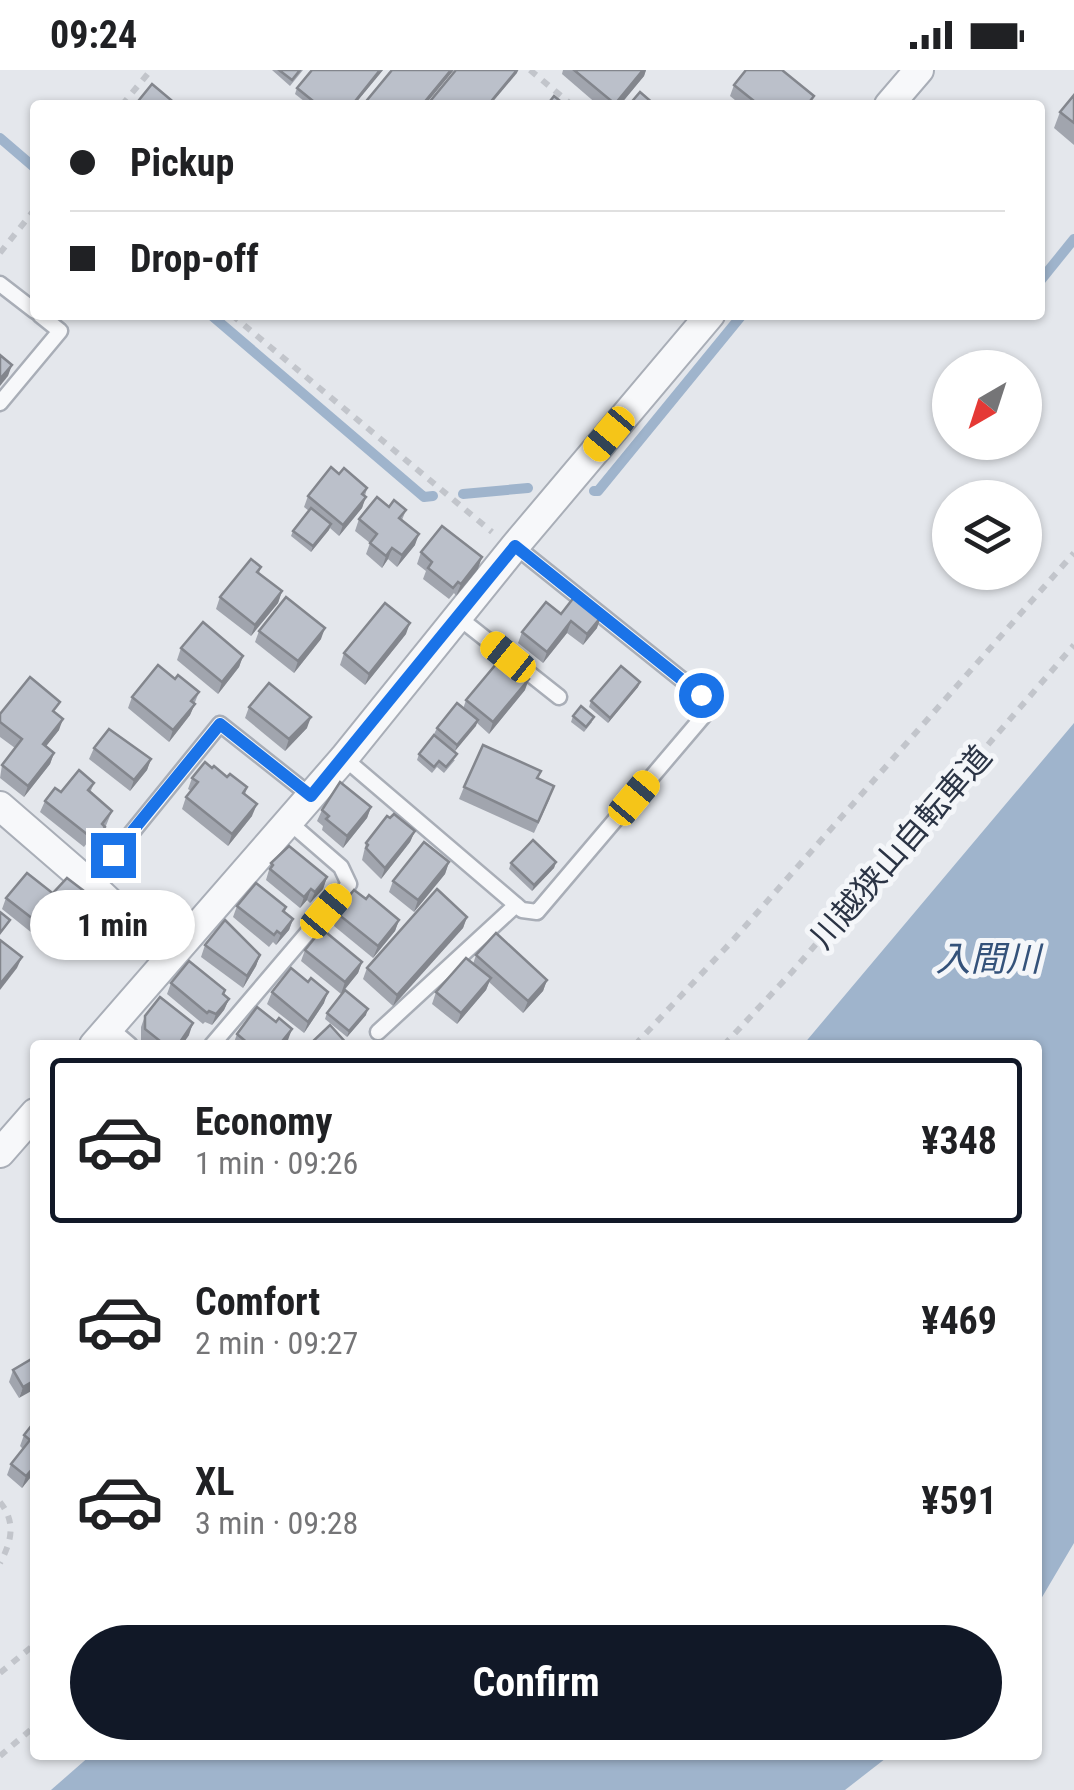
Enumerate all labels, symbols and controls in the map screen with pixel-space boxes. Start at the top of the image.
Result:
text: 09:24 [50,13,137,57]
text: Pickup [130,141,234,185]
text: Drop-off [130,237,259,281]
north arrow [932,350,1042,460]
map controls [932,350,1042,590]
car [578,401,640,467]
button: layers [932,480,1042,590]
car [475,626,541,688]
route start [679,673,724,718]
street label: 川越狭山自転車道 [803,738,999,956]
car [603,765,665,831]
route end [91,833,136,878]
car [295,878,357,944]
callout: 1 min [31,890,196,960]
text: 1 min [77,906,148,944]
water label: 入間川 [935,939,1044,980]
icon: car [75,1096,165,1186]
text: Economy [195,1100,332,1144]
text: ¥348 [921,1119,997,1163]
text: 1 min · 09:26 [195,1144,358,1182]
icon: car [75,1276,165,1366]
text: Comfort [195,1280,320,1324]
text: ¥469 [921,1299,997,1343]
text: 2 min · 09:27 [195,1324,358,1362]
icon: car [75,1456,165,1546]
text: XL [195,1460,234,1504]
text: ¥591 [921,1479,997,1523]
text: 3 min · 09:28 [195,1504,358,1542]
button: Confirm [70,1625,1002,1740]

